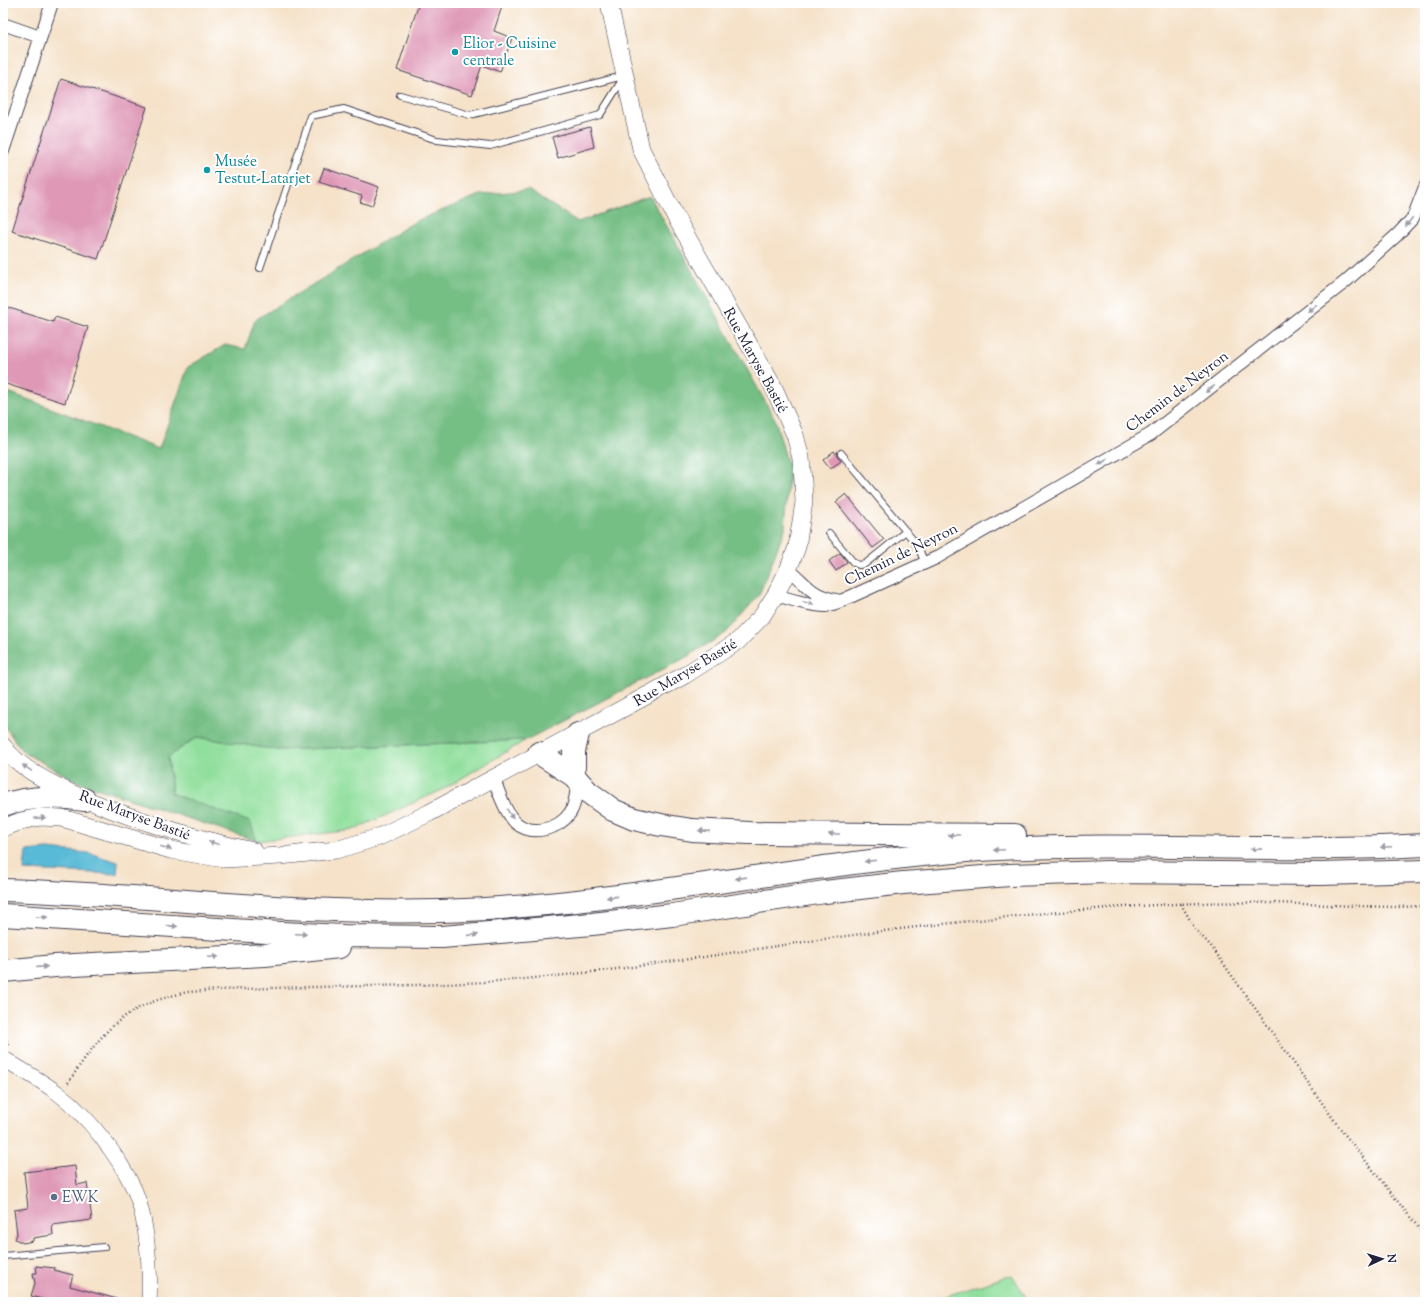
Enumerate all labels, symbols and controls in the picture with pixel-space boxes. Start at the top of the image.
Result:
place label: Elior - Cuisine centrale [463,34,556,72]
marker: Elior - Cuisine centrale [450,47,460,57]
place label: Musée Testut-Latarjet [215,152,311,190]
marker: Musée Testut-Latarjet [202,165,212,175]
one-way arrow [1404,216,1413,227]
street label: Rue Maryse Bastié [717,304,792,417]
one-way arrow [1306,304,1317,312]
street label: Chemin de Neyron [1122,347,1234,438]
one-way arrow [1204,384,1215,393]
one-way arrow [1097,458,1109,465]
street label: Chemin de Neyron [841,519,962,592]
one-way arrow [802,600,815,606]
street label: Rue Maryse Bastié [630,634,741,713]
one-way arrow [21,764,32,772]
street label: Rue Maryse Bastié [76,786,193,846]
one-way arrow [506,809,514,819]
one-way arrow [34,815,46,822]
one-way arrow [698,827,710,834]
one-way arrow [827,831,840,837]
one-way arrow [947,832,960,838]
one-way arrow [208,840,220,846]
one-way arrow [1379,844,1392,850]
one-way arrow [160,845,172,851]
one-way arrow [993,846,1005,853]
one-way arrow [1249,846,1262,852]
one-way arrow [864,858,876,864]
one-way arrow [735,875,747,881]
one-way arrow [606,894,618,900]
one-way arrow [36,914,49,920]
one-way arrow [166,922,178,929]
one-way arrow [295,931,308,937]
one-way arrow [467,931,479,938]
one-way arrow [207,954,219,961]
one-way arrow [36,963,48,970]
place label: EWK [62,1188,99,1209]
marker: EWK [49,1192,59,1202]
north arrow [1362,1239,1402,1279]
text: N [1383,1252,1399,1264]

